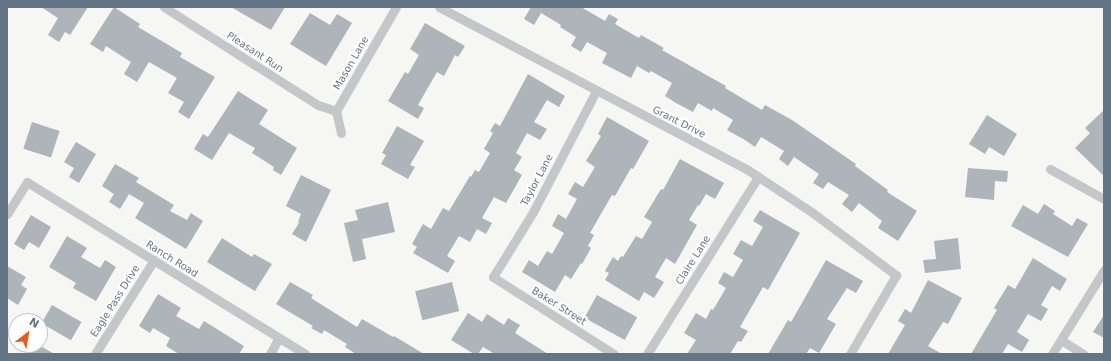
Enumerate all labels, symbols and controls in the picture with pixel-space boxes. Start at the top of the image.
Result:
street label: Pleasant Run [224,29,286,75]
street label: Mason Lane [331,34,371,92]
street label: Grant Drive [650,103,708,141]
street label: Taylor Lane [518,152,556,208]
street label: Claire Lane [673,233,713,287]
street label: Ranch Road [144,238,200,280]
street label: Eagle Pass Drive [88,263,142,339]
street label: Baker Street [529,284,589,328]
north arrow [8,313,48,353]
text: N [27,315,41,331]

